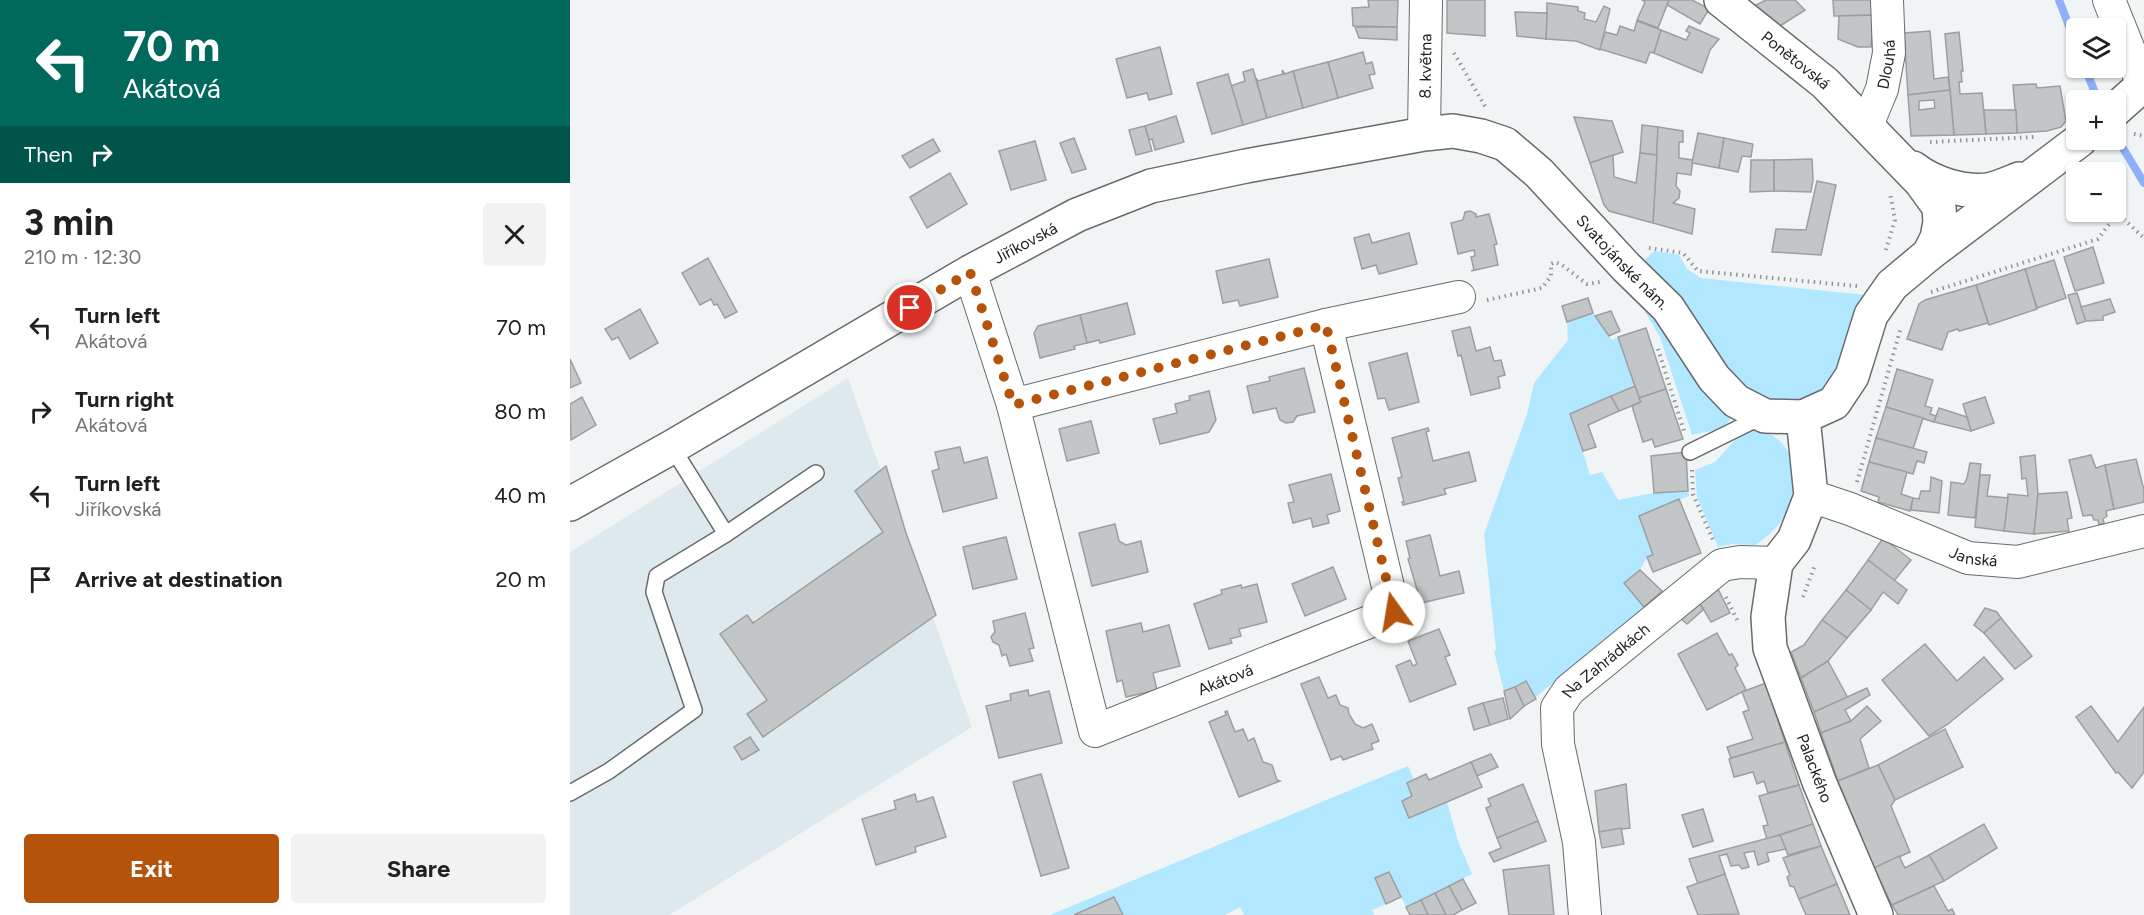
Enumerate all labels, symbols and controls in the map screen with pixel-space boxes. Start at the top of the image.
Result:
map controls [2066,18,2126,222]
button: layers [2066,18,2126,78]
text: 70 m [123,21,220,72]
icon: left [24,24,102,102]
street label: Ponětovská [1757,27,1834,93]
street label: 8. května [1416,33,1435,99]
street label: Dlouhá [1873,39,1899,91]
text: Akátová [123,72,221,105]
button: + [2066,90,2126,150]
icon: right [85,138,118,171]
text: Then [24,141,73,168]
button: − [2066,162,2126,222]
text: 3 min [24,201,114,244]
button: close [483,203,546,266]
street label: Svatojánské nám. [1572,211,1673,314]
street label: Jiříkovská [990,218,1061,268]
text: 210 m · 12:30 [24,245,141,269]
pin [884,282,935,333]
icon: arrive [893,291,926,324]
text: Turn left [75,302,161,329]
icon: left [24,311,57,344]
text: 70 m [496,314,546,341]
text: Akátová [75,329,147,353]
text: Turn right [75,386,174,413]
icon: right [24,395,57,428]
text: 80 m [494,398,546,425]
text: Akátová [75,413,147,437]
text: Turn left [75,470,161,497]
icon: left [24,479,57,512]
text: 40 m [494,482,546,509]
text: Jiříkovská [75,497,162,521]
street label: Janská [1946,542,1998,570]
icon: arrive [24,563,57,596]
text: Arrive at destination [75,566,283,593]
text: 20 m [495,566,546,593]
position arrow [1362,580,1426,644]
street label: Na Zahrádkách [1558,619,1654,702]
street label: Akátová [1195,660,1256,699]
street label: Palackého [1793,731,1836,805]
button: Exit [24,834,279,903]
button: Share [291,834,546,903]

